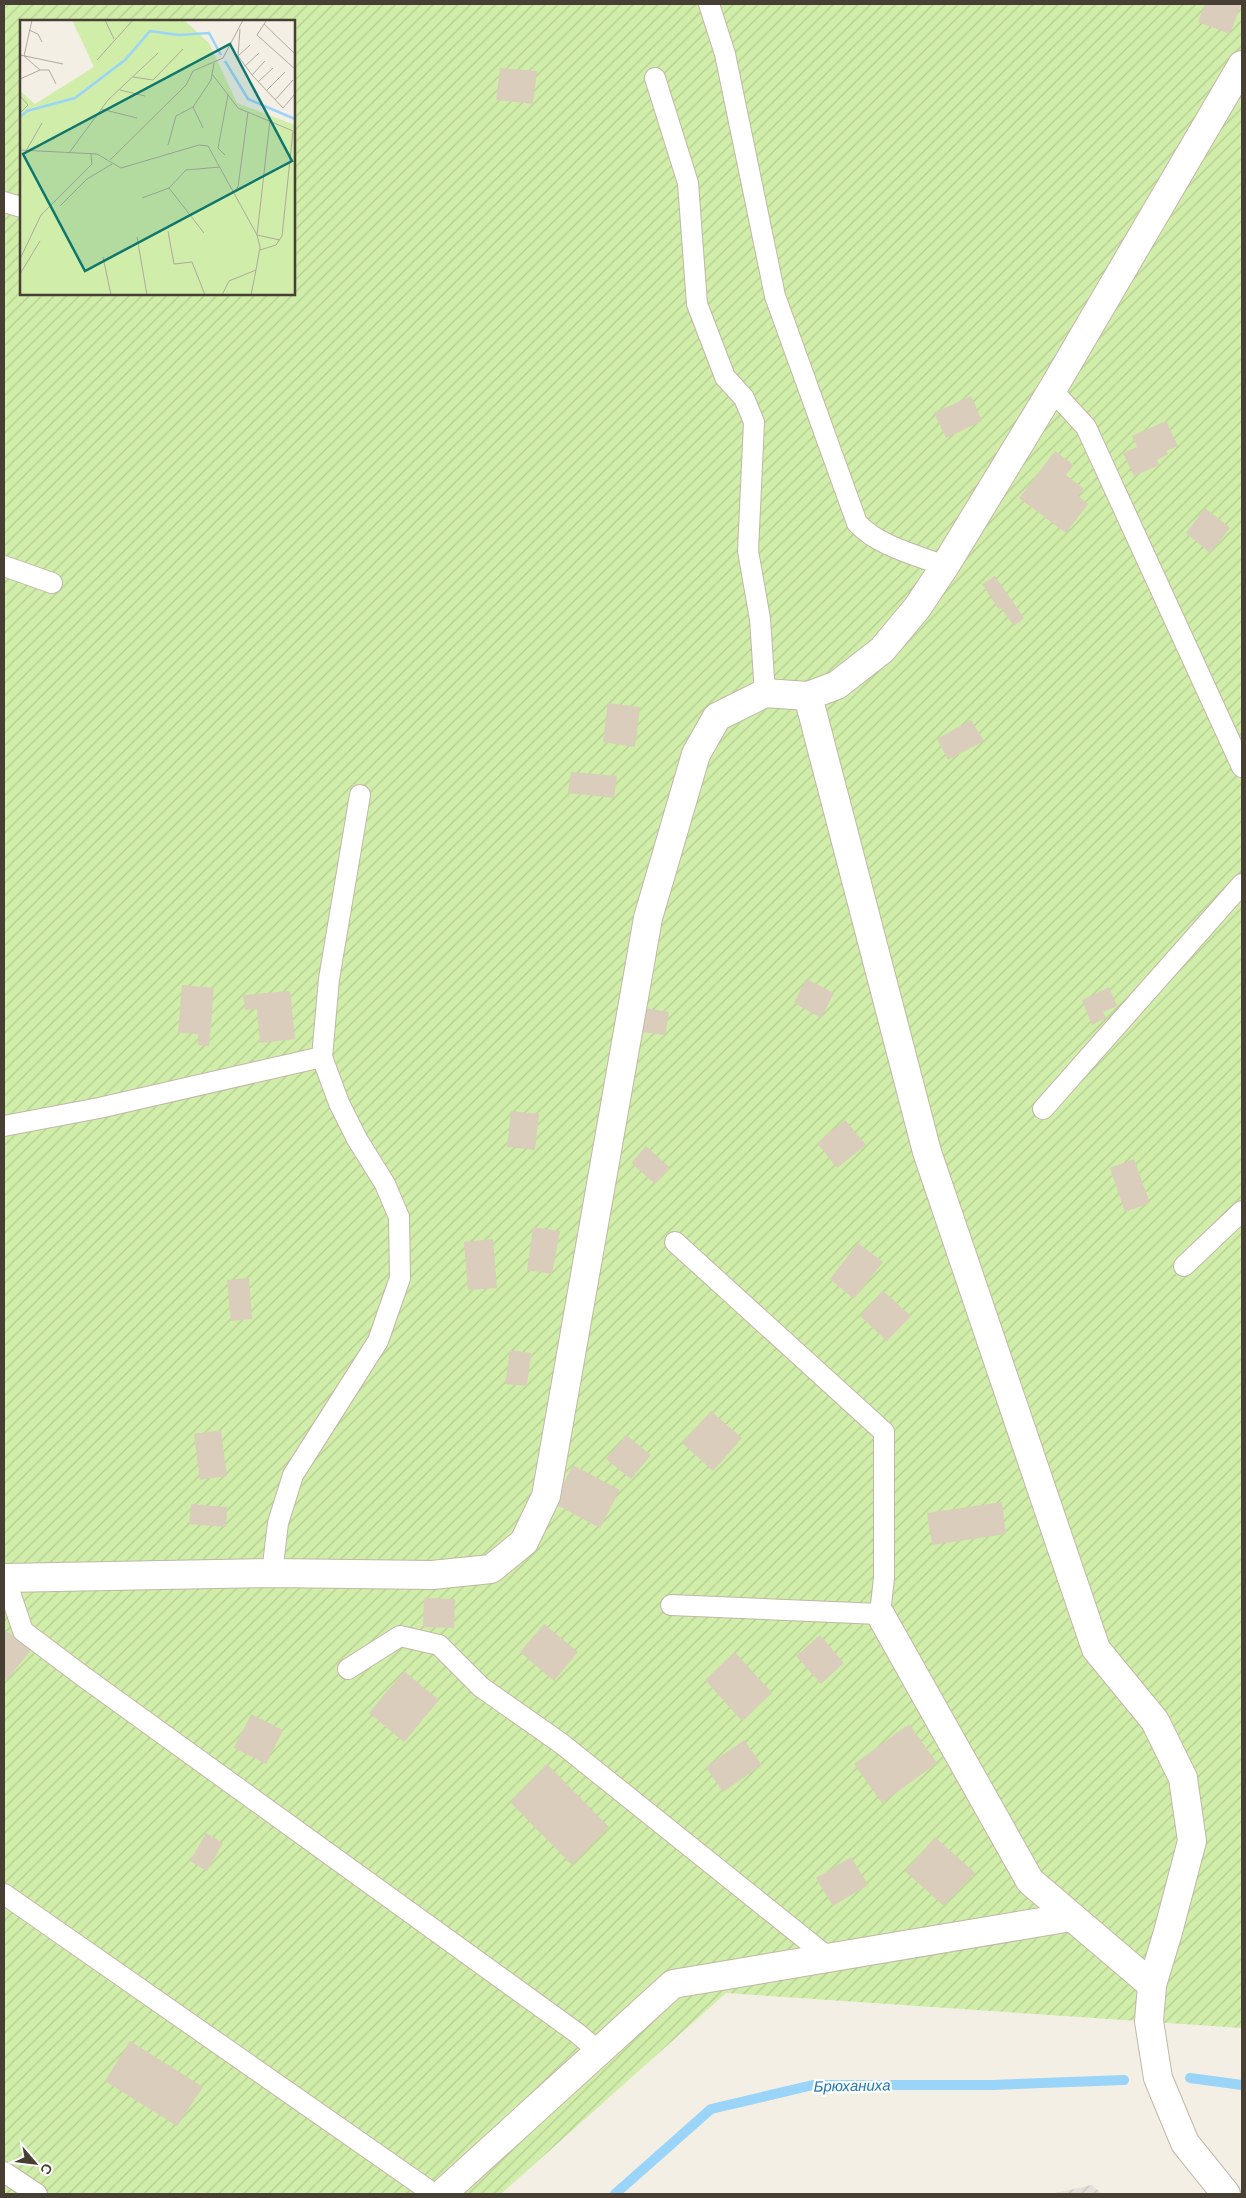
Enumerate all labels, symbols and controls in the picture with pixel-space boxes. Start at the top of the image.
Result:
inset map [20,20,295,295]
water label: Брюханиха [813,2076,891,2096]
north arrow [10,2138,60,2188]
text: С [37,2161,56,2177]

